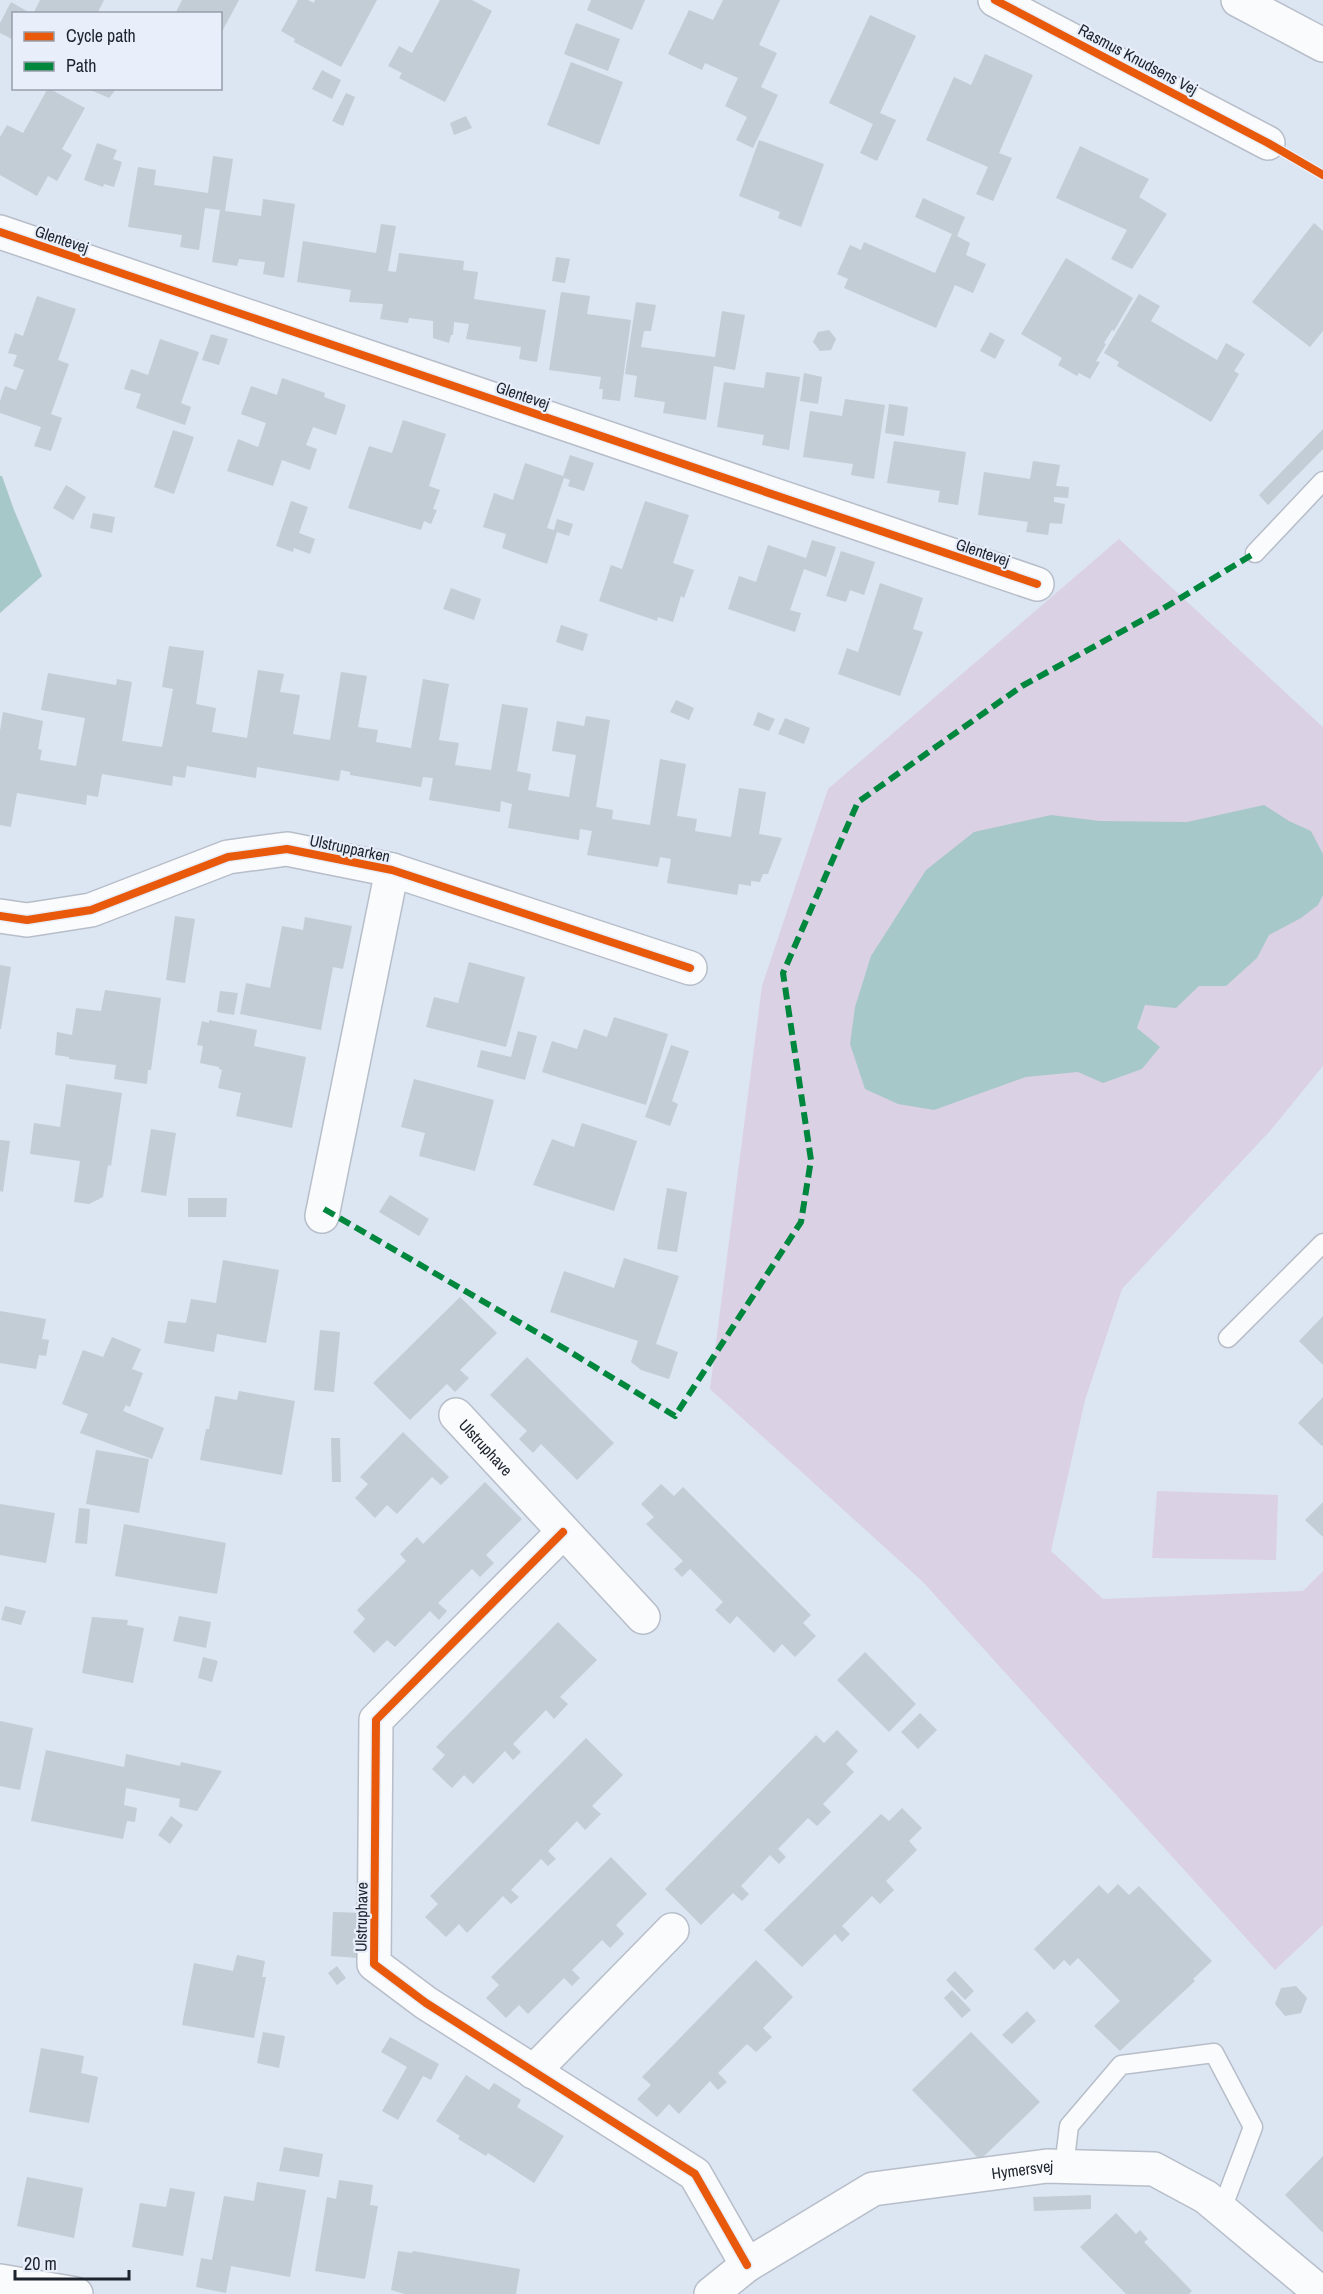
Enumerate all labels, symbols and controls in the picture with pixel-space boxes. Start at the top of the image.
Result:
legend [12,12,222,90]
street label: Rasmus Knudsens Vej [1075,18,1202,100]
text: Cycle path [66,23,136,48]
text: Path [66,53,96,78]
street label: Glentevej [32,220,92,258]
street label: Glentevej [493,376,553,414]
street label: Glentevej [953,533,1013,571]
street label: Ulstrupparken [308,829,392,867]
street label: Ulstruphave [454,1414,518,1480]
street label: Ulstruphave [349,1882,373,1952]
street label: Hymersvej [990,2155,1053,2184]
scale bar [15,2243,129,2281]
text: 20 m [24,2251,57,2276]

